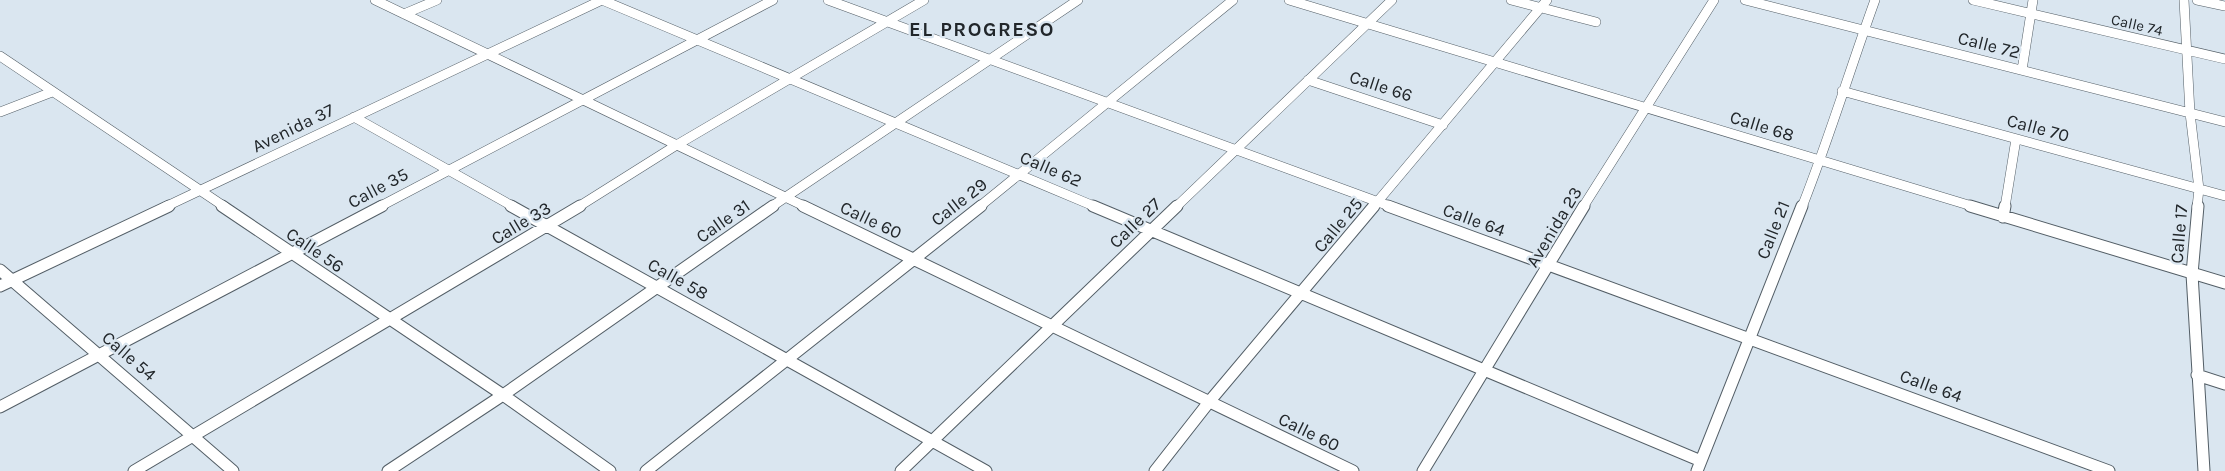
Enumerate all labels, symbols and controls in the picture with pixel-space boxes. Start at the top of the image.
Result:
street label: Calle 74 [2109,10,2165,40]
district label: EL PROGRESO [909,18,1055,41]
street label: Calle 72 [1956,27,2022,63]
street label: Calle 66 [1347,65,1415,107]
street label: Avenida 37 [248,98,338,157]
street label: Calle 68 [1727,106,1797,146]
street label: Calle 70 [2004,109,2072,147]
street label: Calle 62 [1017,146,1085,192]
street label: Calle 35 [344,163,412,213]
street label: Calle 29 [926,173,992,231]
street label: Avenida 23 [1521,183,1587,271]
street label: Calle 27 [1105,193,1166,253]
street label: Calle 25 [1309,193,1367,257]
street label: Calle 31 [692,194,754,248]
street label: Calle 60 [837,196,905,244]
street label: Calle 33 [487,197,555,249]
street label: Calle 21 [1751,198,1795,262]
street label: Calle 64 [1440,199,1508,241]
street label: Calle 17 [2165,203,2193,264]
street label: Calle 56 [282,223,348,277]
street label: Calle 58 [644,253,712,305]
street label: Calle 54 [97,326,161,386]
street label: Calle 64 [1897,365,1965,407]
street label: Calle 60 [1275,408,1343,456]

